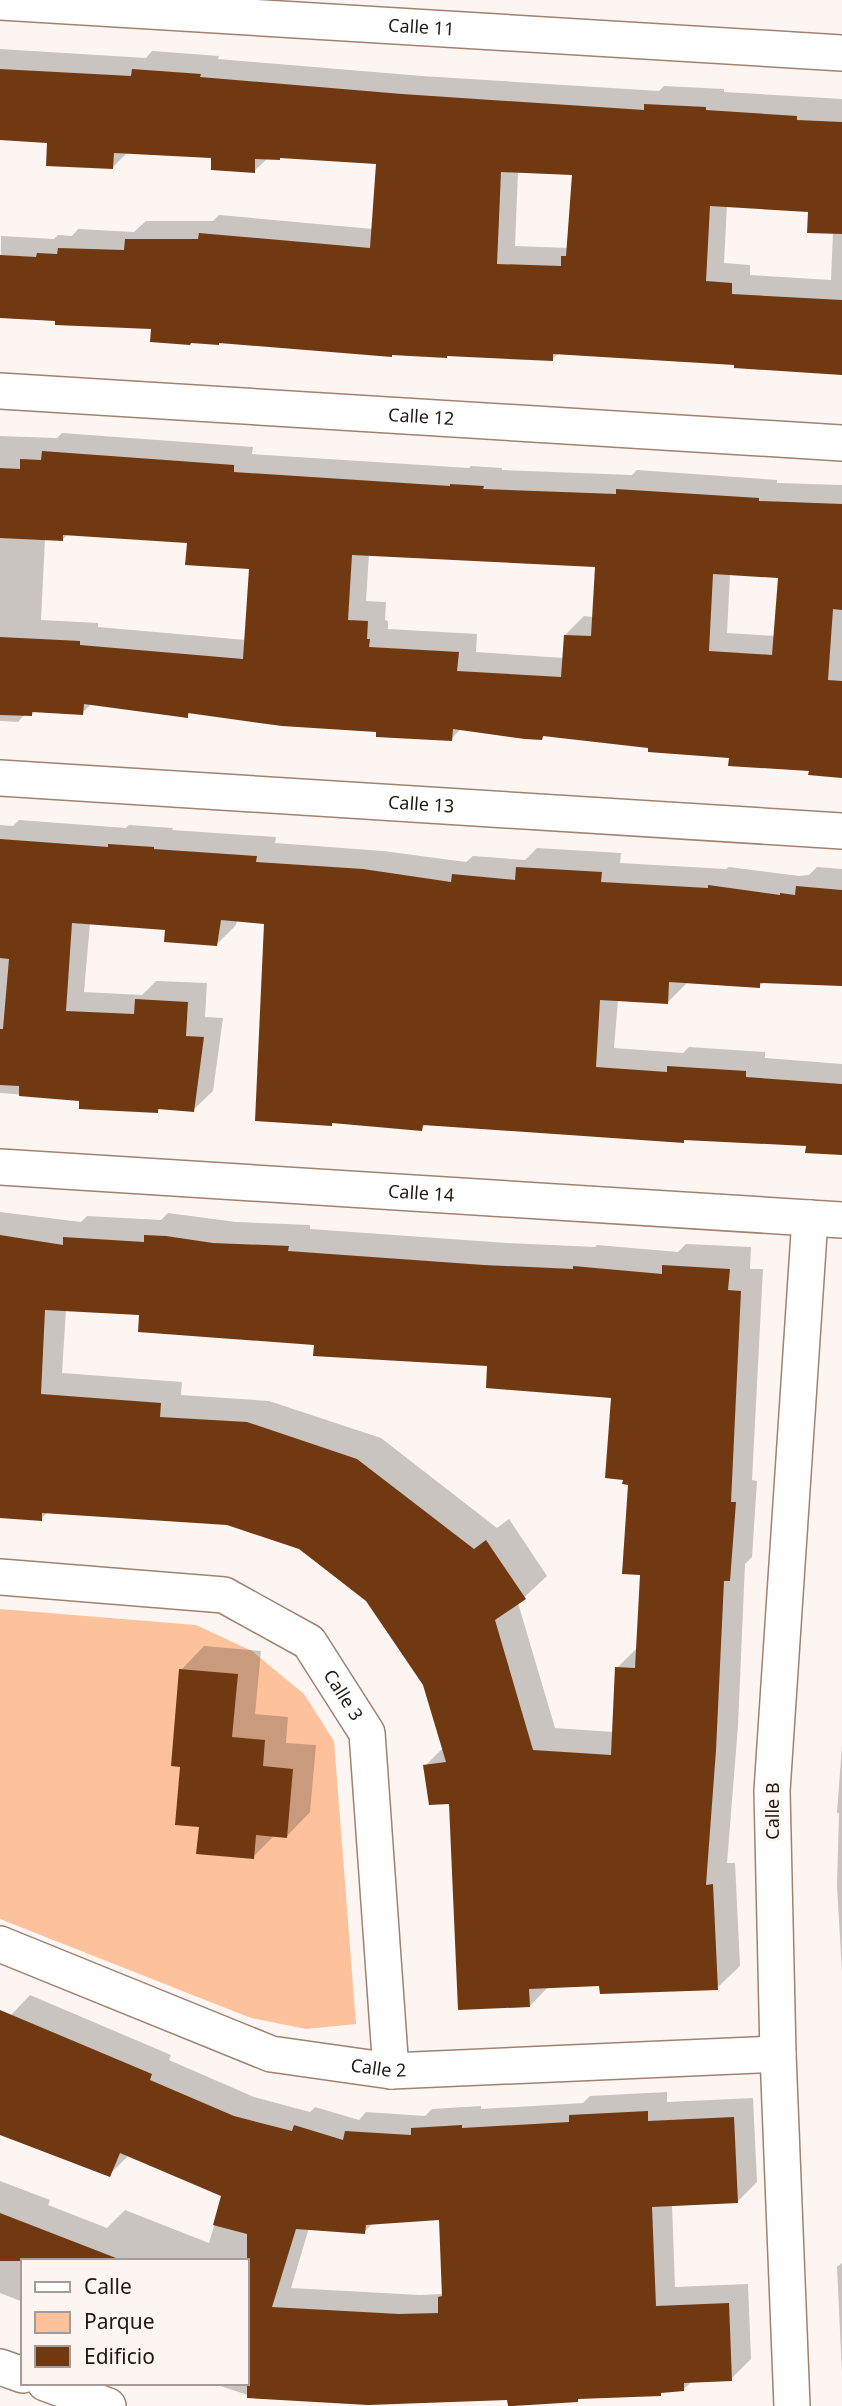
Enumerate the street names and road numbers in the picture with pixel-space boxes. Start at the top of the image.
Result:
street label: Calle 11 [387,13,455,40]
street label: Calle 12 [387,402,455,430]
street label: Calle 13 [387,789,455,818]
street label: Calle 14 [387,1178,455,1207]
street label: Calle 3 [319,1665,369,1725]
street label: Calle B [760,1782,784,1840]
street label: Calle 2 [349,2052,407,2082]

